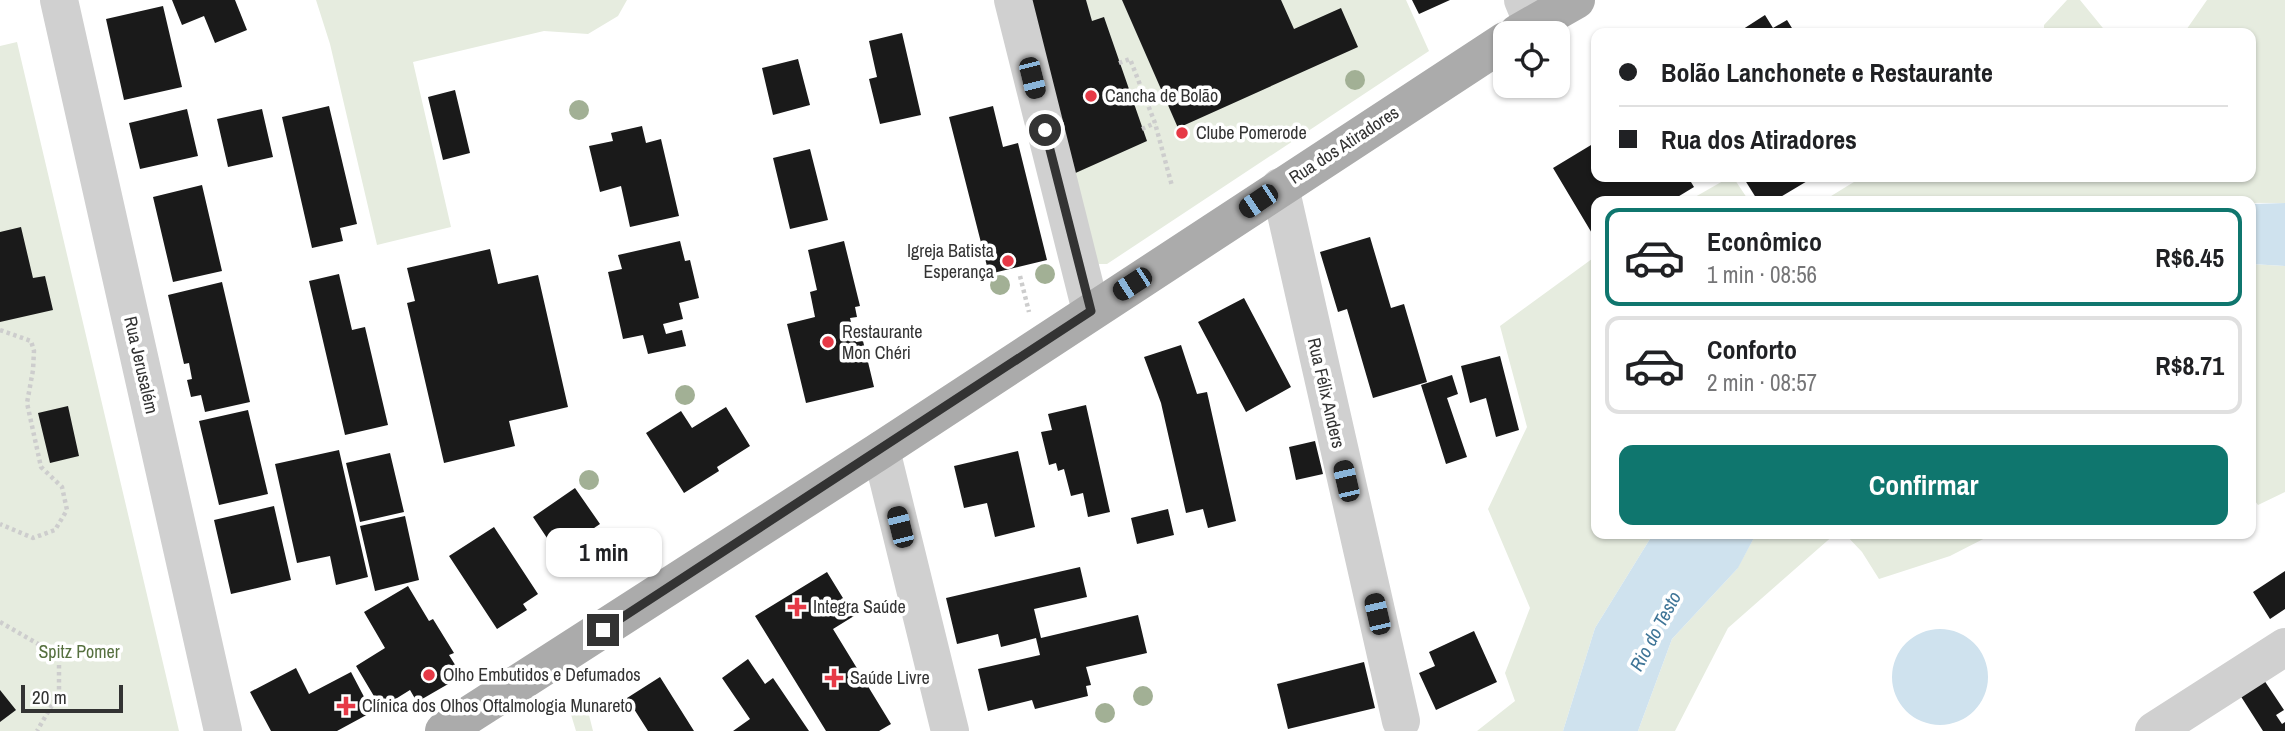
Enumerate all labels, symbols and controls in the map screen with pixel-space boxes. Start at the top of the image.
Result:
map controls [1493,21,1570,98]
button: locate [1493,21,1570,98]
car [1017,55,1048,101]
text: Bolão Lanchonete e Restaurante [1661,55,1993,90]
place label: Cancha de Bolão [1105,83,1218,108]
marker: Cancha de Bolão [1083,88,1099,104]
street label: Rua dos Atiradores [1284,100,1404,189]
route start [1029,114,1061,146]
place label: Clube Pomerode [1196,120,1307,145]
text: Rua dos Atiradores [1661,122,1857,157]
marker: Clube Pomerode [1174,125,1190,141]
car [1235,181,1282,221]
text: Econômico [1707,224,1822,259]
icon: car [1623,226,1686,289]
place label: Igreja Batista Esperança [907,238,994,284]
text: R$6.45 [2155,240,2224,275]
marker: Igreja Batista Esperança [1000,253,1016,269]
text: 1 min · 08:56 [1707,259,1817,290]
car [1109,264,1156,304]
street label: Rua Jerusalém [118,314,165,416]
place label: Restaurante Mon Chéri [842,319,922,365]
text: Conforto [1707,332,1797,367]
marker: Restaurante Mon Chéri [820,334,836,350]
icon: car [1623,334,1686,397]
street label: Rua Félix Anders [1302,335,1351,451]
text: R$8.71 [2155,348,2224,383]
text: 2 min · 08:57 [1707,367,1817,398]
button: Confirmar [1619,445,2228,525]
car [1332,458,1361,504]
car [885,504,916,550]
callout: 1 min [545,528,661,578]
text: 1 min [579,537,629,568]
water label: Rio do Testo [1623,586,1687,675]
car [1363,591,1392,637]
place label: Integra Saúde [813,594,906,619]
marker: Integra Saúde [787,597,807,617]
route end [587,614,619,646]
park label: Spitz Pomer [38,639,120,664]
place label: Olho Embutidos e Defumados [443,662,641,687]
place label: Saúde Livre [850,665,930,690]
marker: Olho Embutidos e Defumados [421,667,437,683]
marker: Saúde Livre [824,668,844,688]
scale bar [21,682,122,714]
text: 20 m [32,684,67,710]
place label: Clínica dos Olhos Oftalmologia Munareto [362,693,633,718]
marker: Clínica dos Olhos Oftalmologia Munareto [336,696,356,716]

